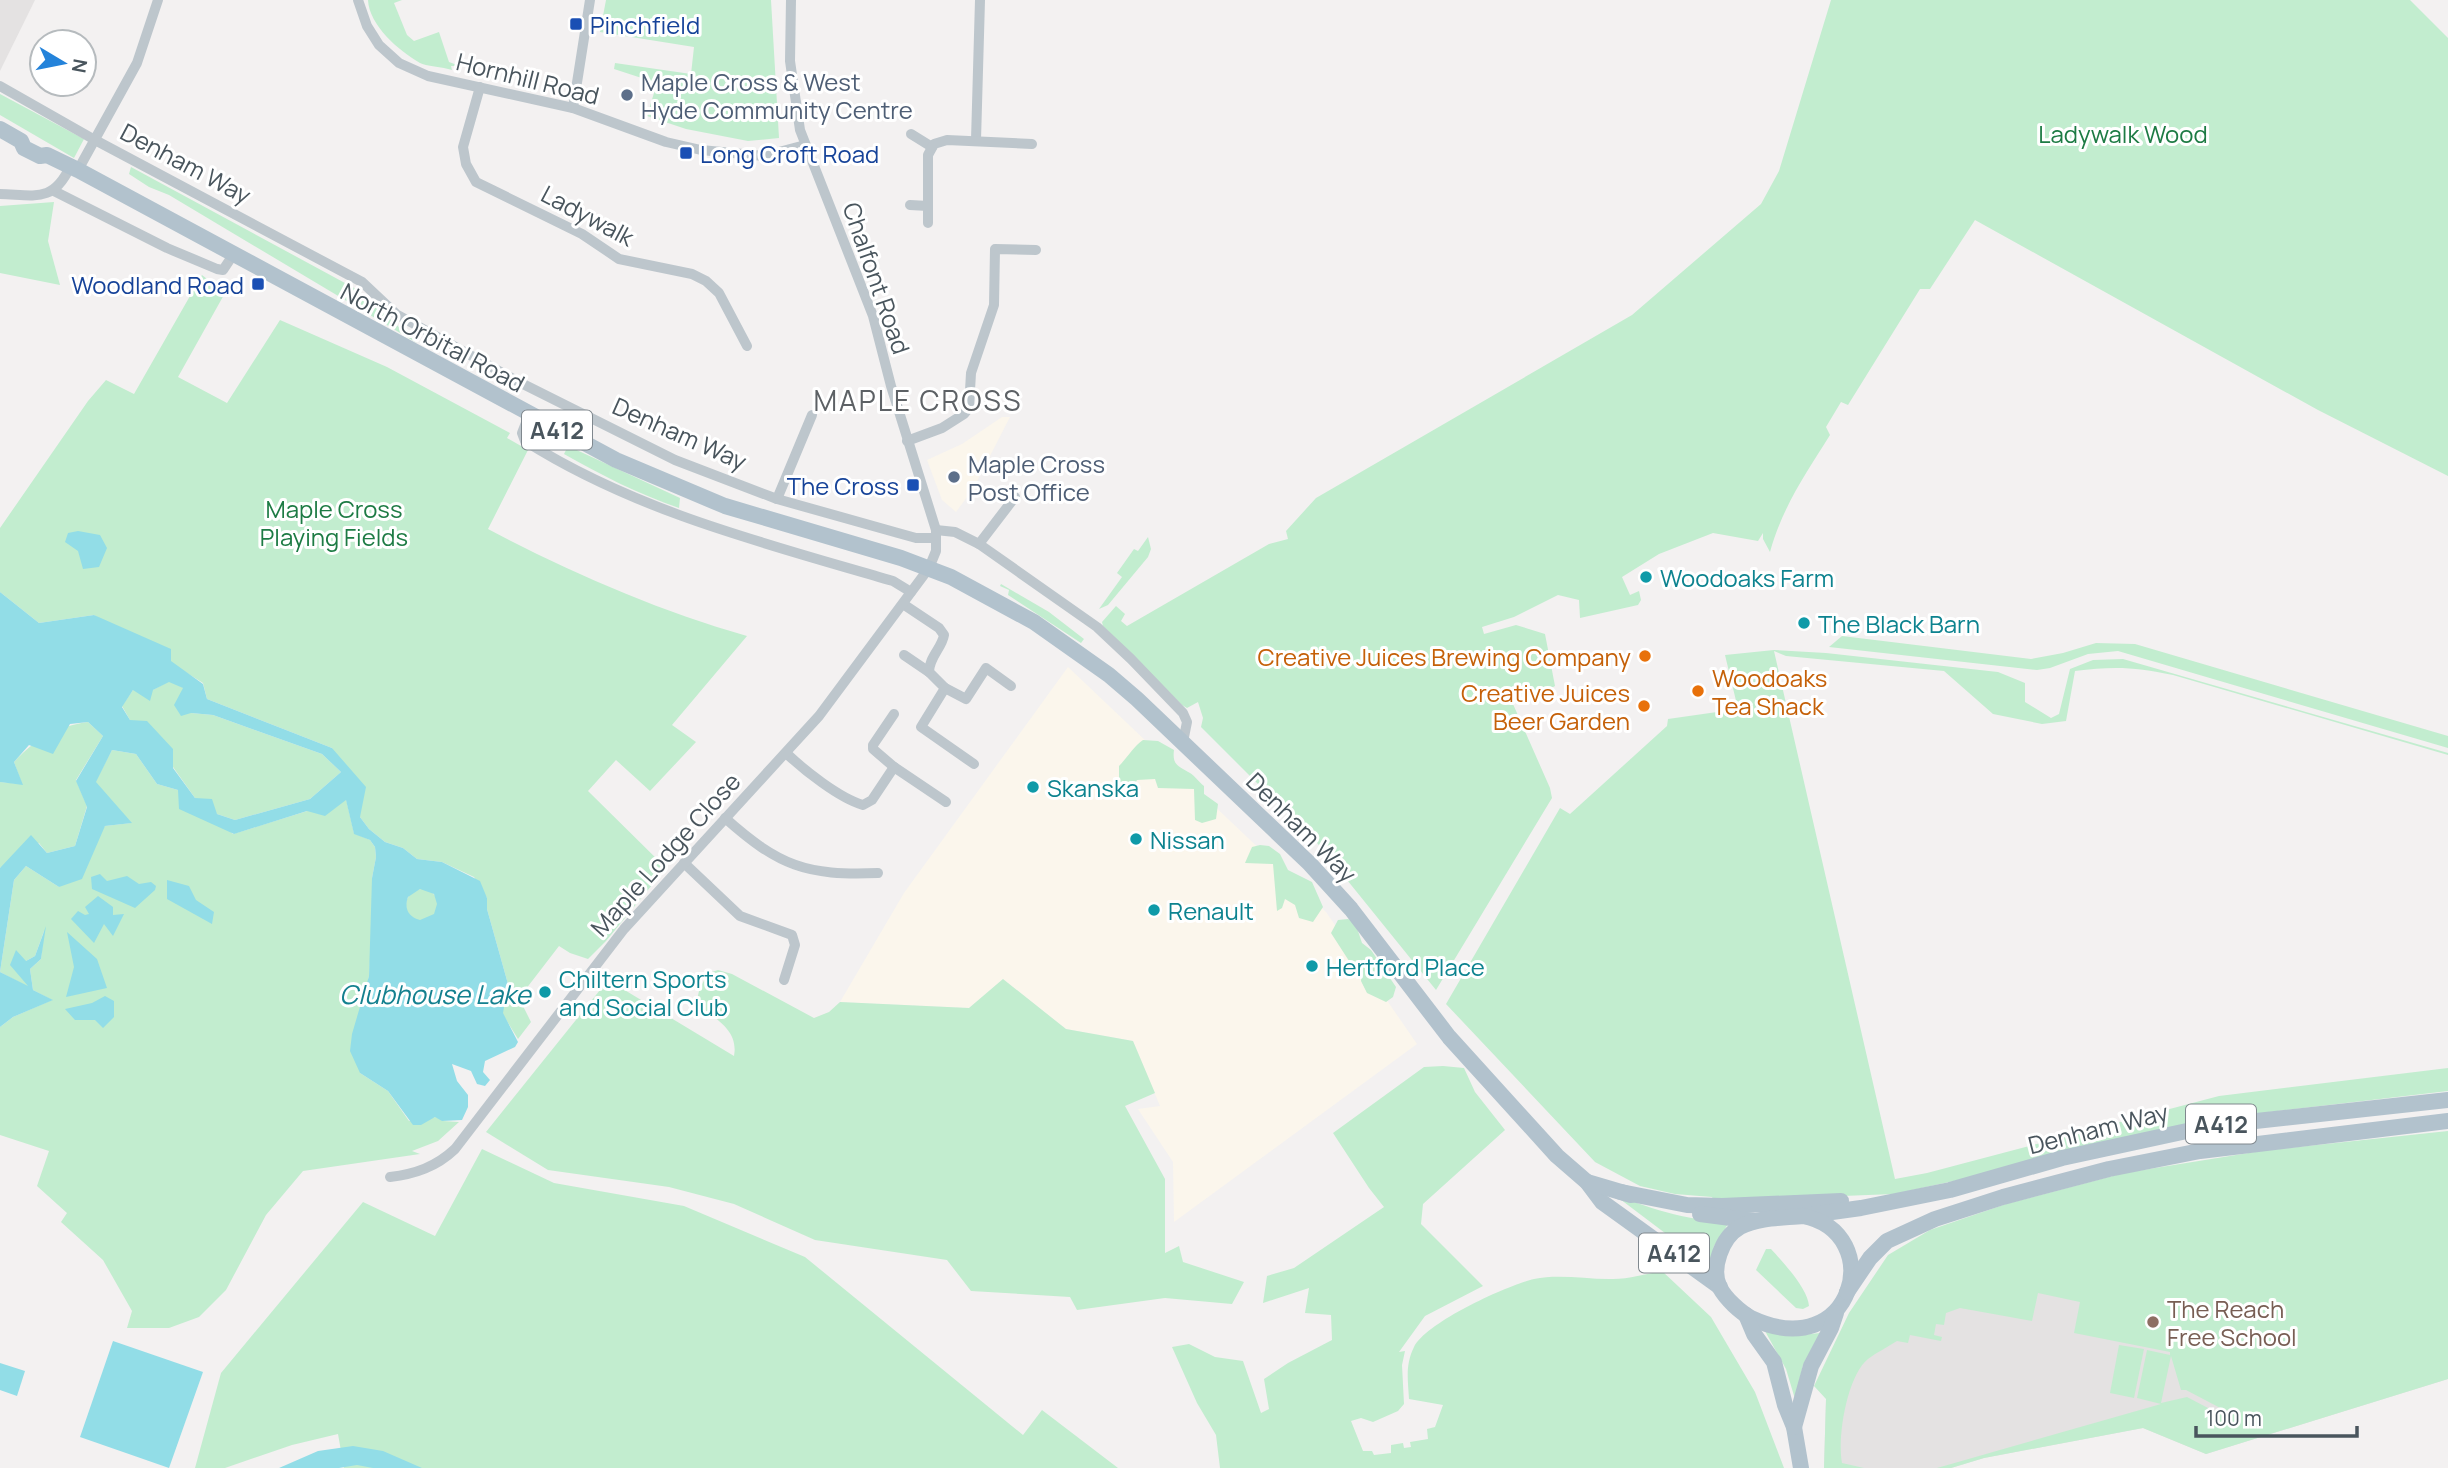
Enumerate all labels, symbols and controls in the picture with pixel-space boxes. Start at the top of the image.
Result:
place label: Pinchfield [590,8,700,41]
marker: Pinchfield [568,16,584,32]
north arrow [28,28,98,98]
street label: Hornhill Road [453,44,603,112]
text: N [66,57,94,75]
place label: Maple Cross & West Hyde Community Centre [641,65,913,126]
marker: Maple Cross & West Hyde Community Centre [619,87,635,103]
street label: Denham Way [115,115,257,211]
park label: Ladywalk Wood [2038,117,2208,150]
place label: Long Croft Road [700,137,879,170]
marker: Long Croft Road [678,145,694,161]
street label: Ladywalk [536,177,641,254]
street label: Chalfont Road [836,198,918,358]
place label: Woodland Road [71,268,244,301]
street label: North Orbital Road [335,275,531,399]
marker: Woodland Road [250,276,266,292]
district label: MAPLE CROSS [814,381,1022,419]
street label: Denham Way [608,389,753,477]
road number: A412 [522,410,592,450]
place label: Maple Cross Post Office [968,447,1105,508]
place label: The Cross [787,469,899,502]
marker: Maple Cross Post Office [946,469,962,485]
marker: The Cross [905,477,921,493]
park label: Maple Cross Playing Fields [260,492,408,553]
place label: Woodoaks Farm [1660,561,1834,594]
marker: Woodoaks Farm [1638,569,1654,585]
place label: The Black Barn [1818,607,1980,640]
marker: The Black Barn [1796,615,1812,631]
place label: Creative Juices Brewing Company [1258,640,1631,673]
marker: Creative Juices Brewing Company [1637,648,1653,664]
place label: Woodoaks Tea Shack [1712,661,1827,722]
place label: Creative Juices Beer Garden [1461,676,1630,737]
marker: Woodoaks Tea Shack [1690,683,1706,699]
marker: Creative Juices Beer Garden [1636,698,1652,714]
street label: Maple Lodge Close [583,765,747,943]
street label: Denham Way [1240,765,1365,890]
place label: Skanska [1047,771,1139,804]
marker: Skanska [1025,779,1041,795]
place label: Nissan [1150,823,1225,856]
marker: Nissan [1128,831,1144,847]
place label: Renault [1168,894,1254,927]
marker: Renault [1146,902,1162,918]
place label: Hertford Place [1326,950,1485,983]
marker: Hertford Place [1304,958,1320,974]
place label: Chiltern Sports and Social Club [559,962,728,1023]
water label: Clubhouse Lake [339,976,532,1012]
marker: Chiltern Sports and Social Club [537,984,553,1000]
street label: Denham Way [2024,1095,2172,1161]
road number: A412 [2186,1105,2256,1144]
road number: A412 [1639,1234,1709,1272]
place label: The Reach Free School [2167,1292,2297,1353]
marker: The Reach Free School [2145,1314,2161,1330]
scale bar [2196,1394,2357,1438]
text: 100 m [2206,1404,2262,1432]

